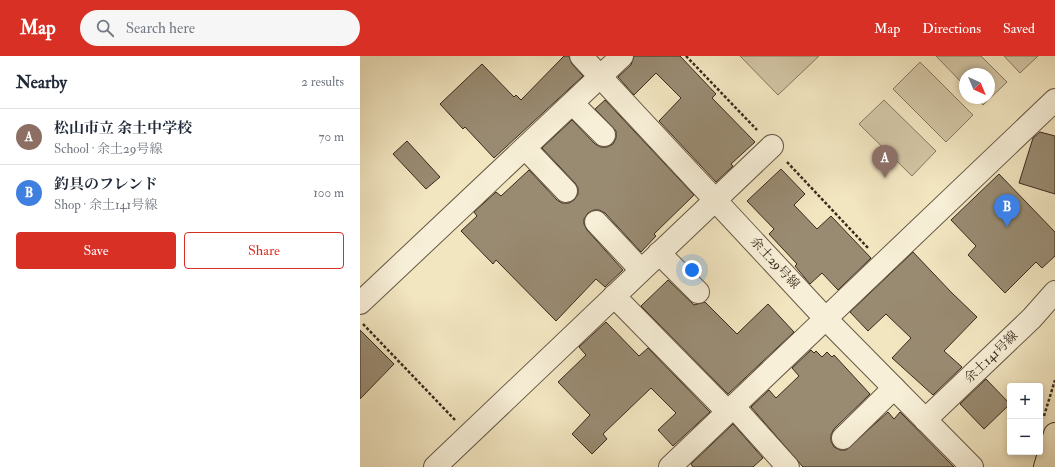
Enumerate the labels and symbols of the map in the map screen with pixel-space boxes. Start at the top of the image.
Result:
north arrow [959,68,995,104]
pin: A [872,145,898,178]
pin: B [994,194,1020,227]
street label: 余土29号線 [747,234,803,292]
your location [682,260,702,280]
street label: 余土141号線 [961,328,1021,386]

